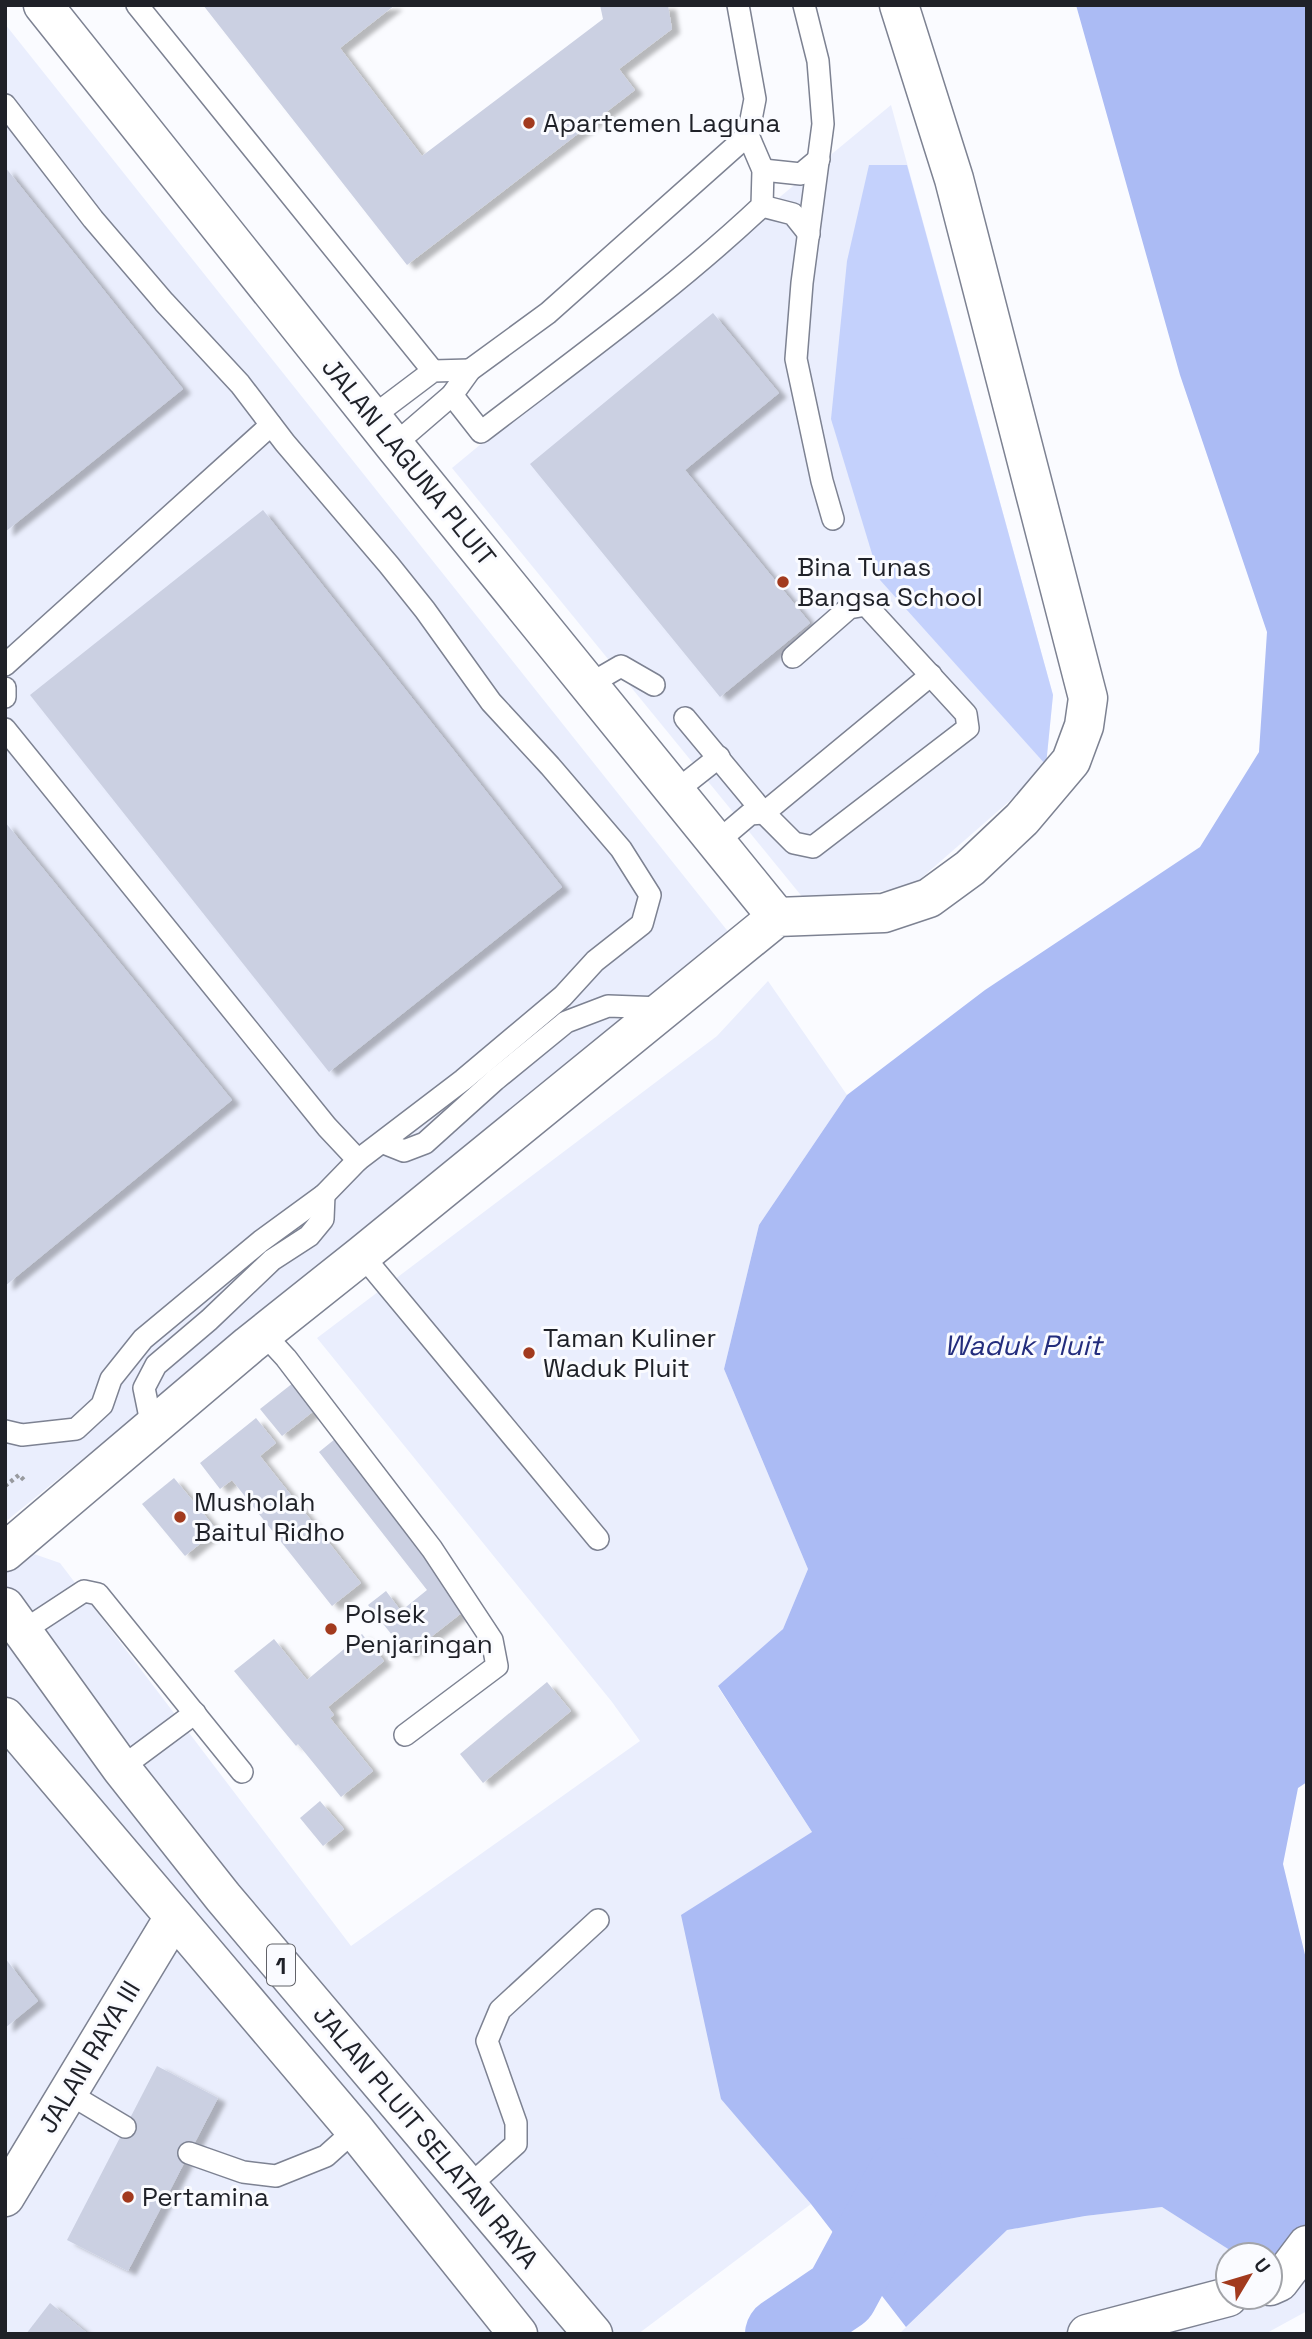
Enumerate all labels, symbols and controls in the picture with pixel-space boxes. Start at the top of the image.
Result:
place label: Apartemen Laguna [543,106,780,140]
marker: Apartemen Laguna [521,115,537,131]
street label: JALAN LAGUNA PLUIT [314,351,504,573]
place label: Bina Tunas Bangsa School [797,550,983,614]
marker: Bina Tunas Bangsa School [775,574,791,590]
place label: Taman Kuliner Waduk Pluit [543,1321,716,1385]
water label: Waduk Pluit [944,1327,1105,1363]
marker: Taman Kuliner Waduk Pluit [521,1345,537,1361]
place label: Musholah Baitul Ridho [194,1485,345,1549]
marker: Musholah Baitul Ridho [172,1509,188,1525]
place label: Polsek Penjaringan [345,1597,493,1661]
marker: Polsek Penjaringan [323,1621,339,1637]
road number: 1 [267,1944,295,1986]
street label: JALAN RAYA III [30,1975,148,2139]
street label: JALAN PLUIT SELATAN RAYA [306,1998,546,2276]
place label: Pertamina [142,2180,269,2214]
marker: Pertamina [120,2189,136,2205]
north arrow [1214,2241,1284,2311]
text: U [1248,2253,1276,2279]

